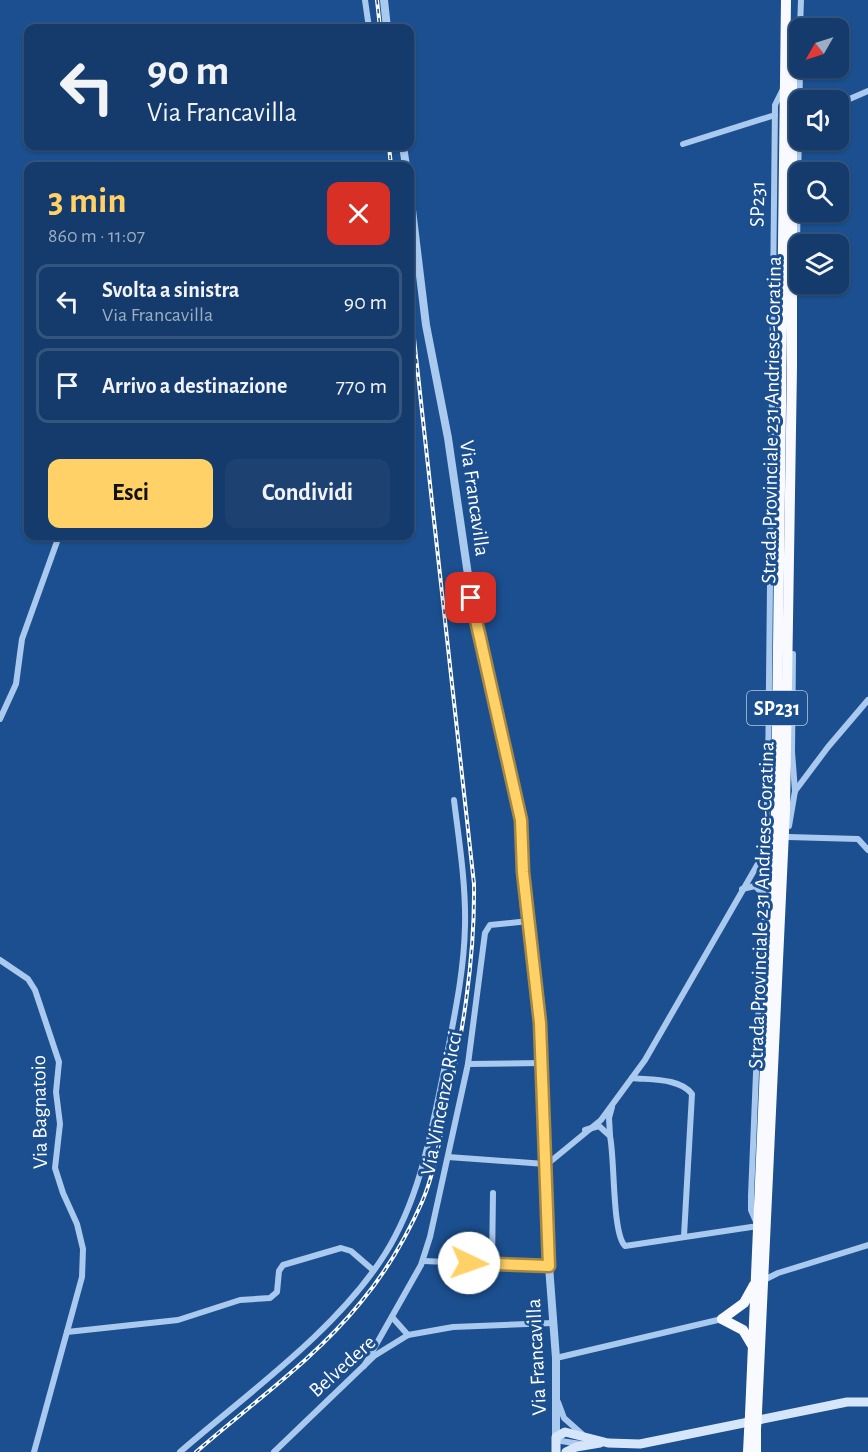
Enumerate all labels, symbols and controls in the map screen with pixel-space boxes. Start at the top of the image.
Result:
north arrow [789,18,849,78]
map controls [789,18,849,294]
icon: left [48,48,126,126]
text: 90 m [147,50,229,92]
button: sound [789,90,849,150]
text: Via Francavilla [147,99,297,126]
button: search [789,162,849,222]
street label: SP231 [747,181,768,227]
button: close [327,182,390,245]
text: 3 min [48,183,126,219]
text: 860 m · 11:07 [48,226,145,246]
button: layers [789,234,849,294]
street label: Strada Provinciale 231 Andriese-Coratina [758,256,785,584]
text: Svolta a sinistra [102,279,239,301]
icon: left [51,285,84,318]
text: 90 m [344,291,387,313]
text: Via Francavilla [102,305,213,325]
icon: arrive [51,369,84,402]
text: Arrivo a destinazione [102,375,287,397]
text: 770 m [336,375,387,397]
street label: Via Francavilla [456,439,493,558]
button: Esci [48,459,213,528]
button: Condividi [225,459,390,528]
pin [445,572,496,623]
icon: arrive [454,581,487,614]
road number: SP231 [747,691,807,725]
street label: Strada Provinciale 231 Andriese-Coratina [745,741,778,1069]
street label: Via Vincenzo Ricci [417,1029,466,1177]
street label: Via Bagnatoio [28,1055,51,1169]
position arrow [437,1231,501,1295]
street label: Via Francavilla [523,1298,550,1416]
street label: Belvedere [305,1331,380,1401]

